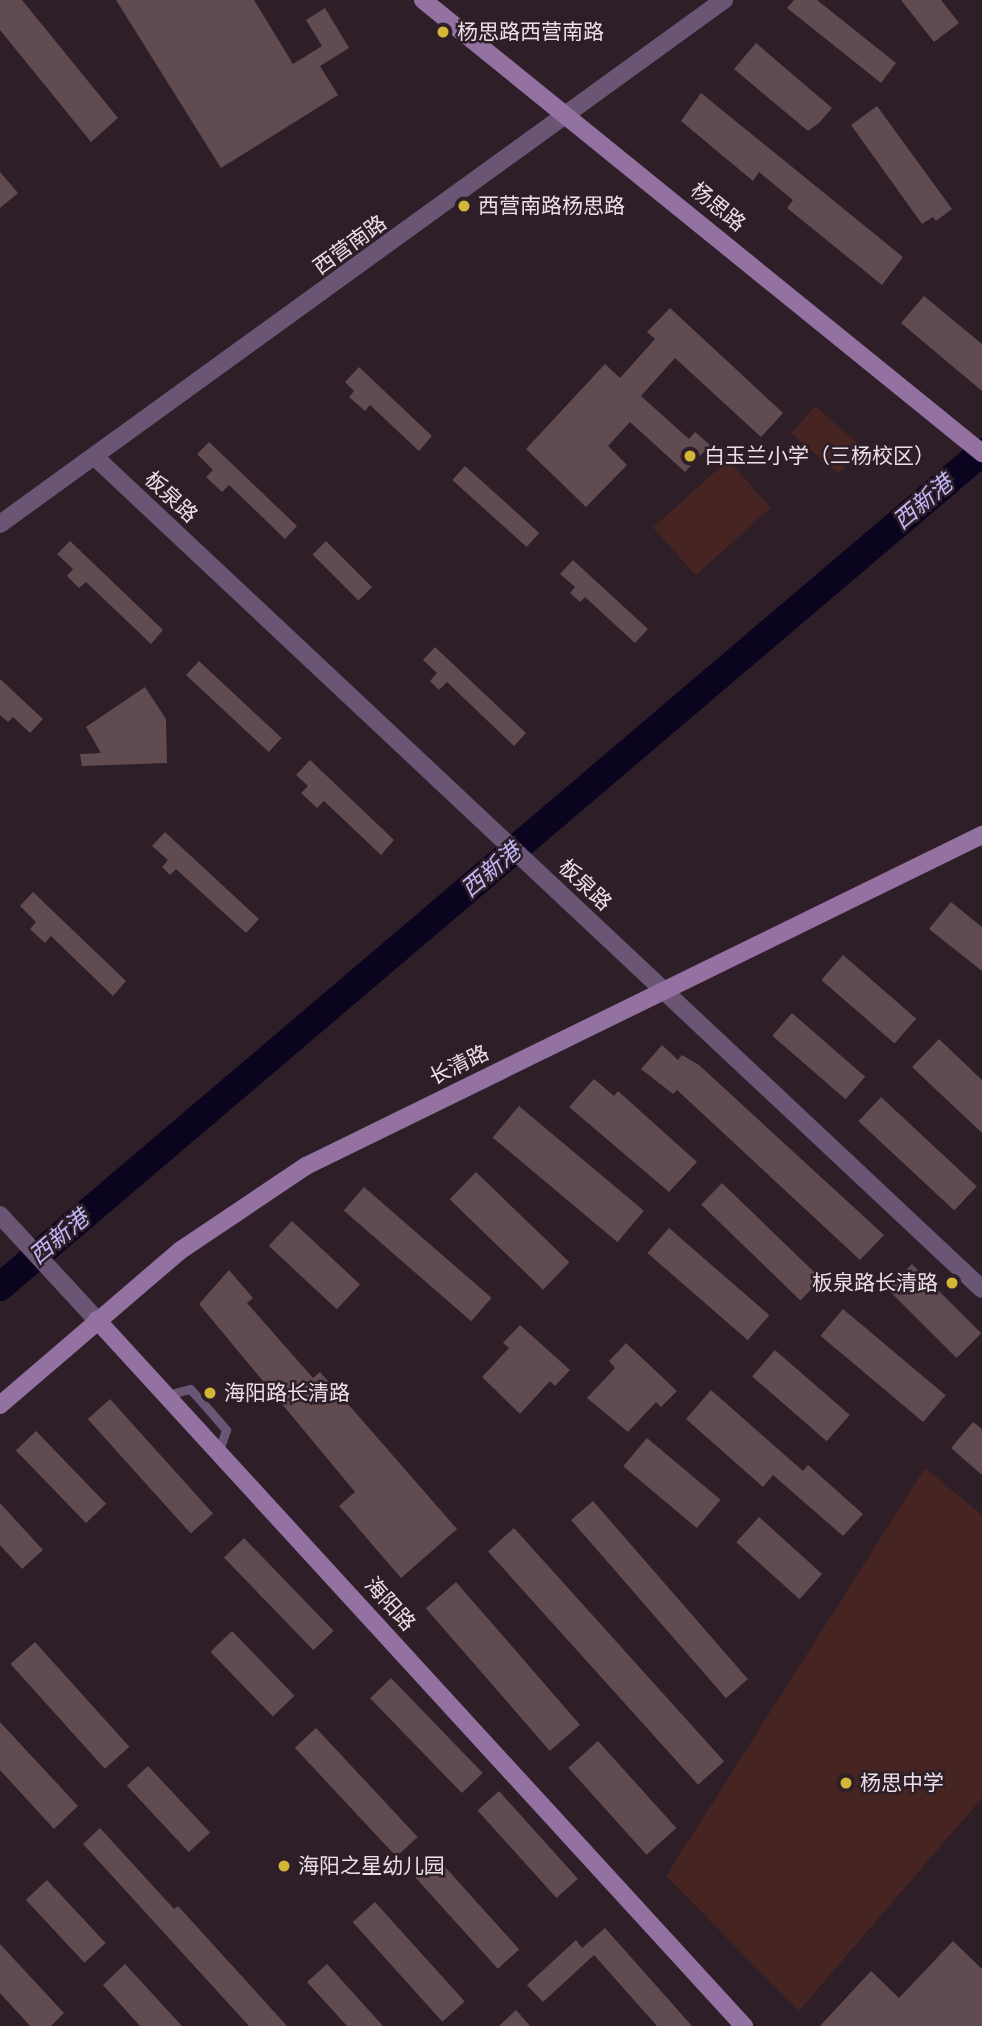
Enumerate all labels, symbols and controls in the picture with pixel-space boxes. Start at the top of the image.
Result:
place label: 杨思路西营南路 [457,19,604,45]
marker: 杨思路西营南路 [435,24,451,40]
street label: 杨思路 [686,177,750,237]
place label: 西营南路杨思路 [478,193,625,219]
marker: 西营南路杨思路 [456,198,472,214]
street label: 西营南路 [309,210,391,280]
place label: 白玉兰小学（三杨校区） [704,443,935,469]
marker: 白玉兰小学（三杨校区） [682,448,698,464]
street label: 板泉路 [139,466,203,528]
water label: 西新港 [888,469,958,535]
water label: 西新港 [456,837,526,903]
street label: 板泉路 [553,854,617,916]
street label: 长清路 [425,1040,493,1090]
water label: 西新港 [24,1204,94,1270]
place label: 板泉路长清路 [812,1270,938,1296]
marker: 板泉路长清路 [944,1275,960,1291]
place label: 海阳路长清路 [224,1380,350,1406]
marker: 海阳路长清路 [202,1385,218,1401]
street label: 海阳路 [360,1572,420,1636]
place label: 杨思中学 [860,1770,944,1796]
marker: 杨思中学 [838,1775,854,1791]
place label: 海阳之星幼儿园 [298,1853,445,1879]
marker: 海阳之星幼儿园 [276,1858,292,1874]

